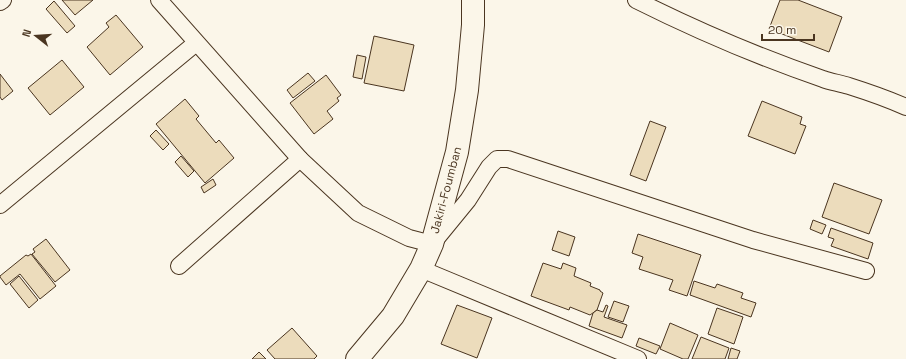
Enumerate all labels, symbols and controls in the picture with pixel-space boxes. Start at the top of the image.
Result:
north arrow [16,16,56,56]
scale bar [762,16,814,42]
text: 20 m [768,22,796,38]
text: N [19,28,34,39]
street label: Jakiri-Foumban [427,145,465,235]

